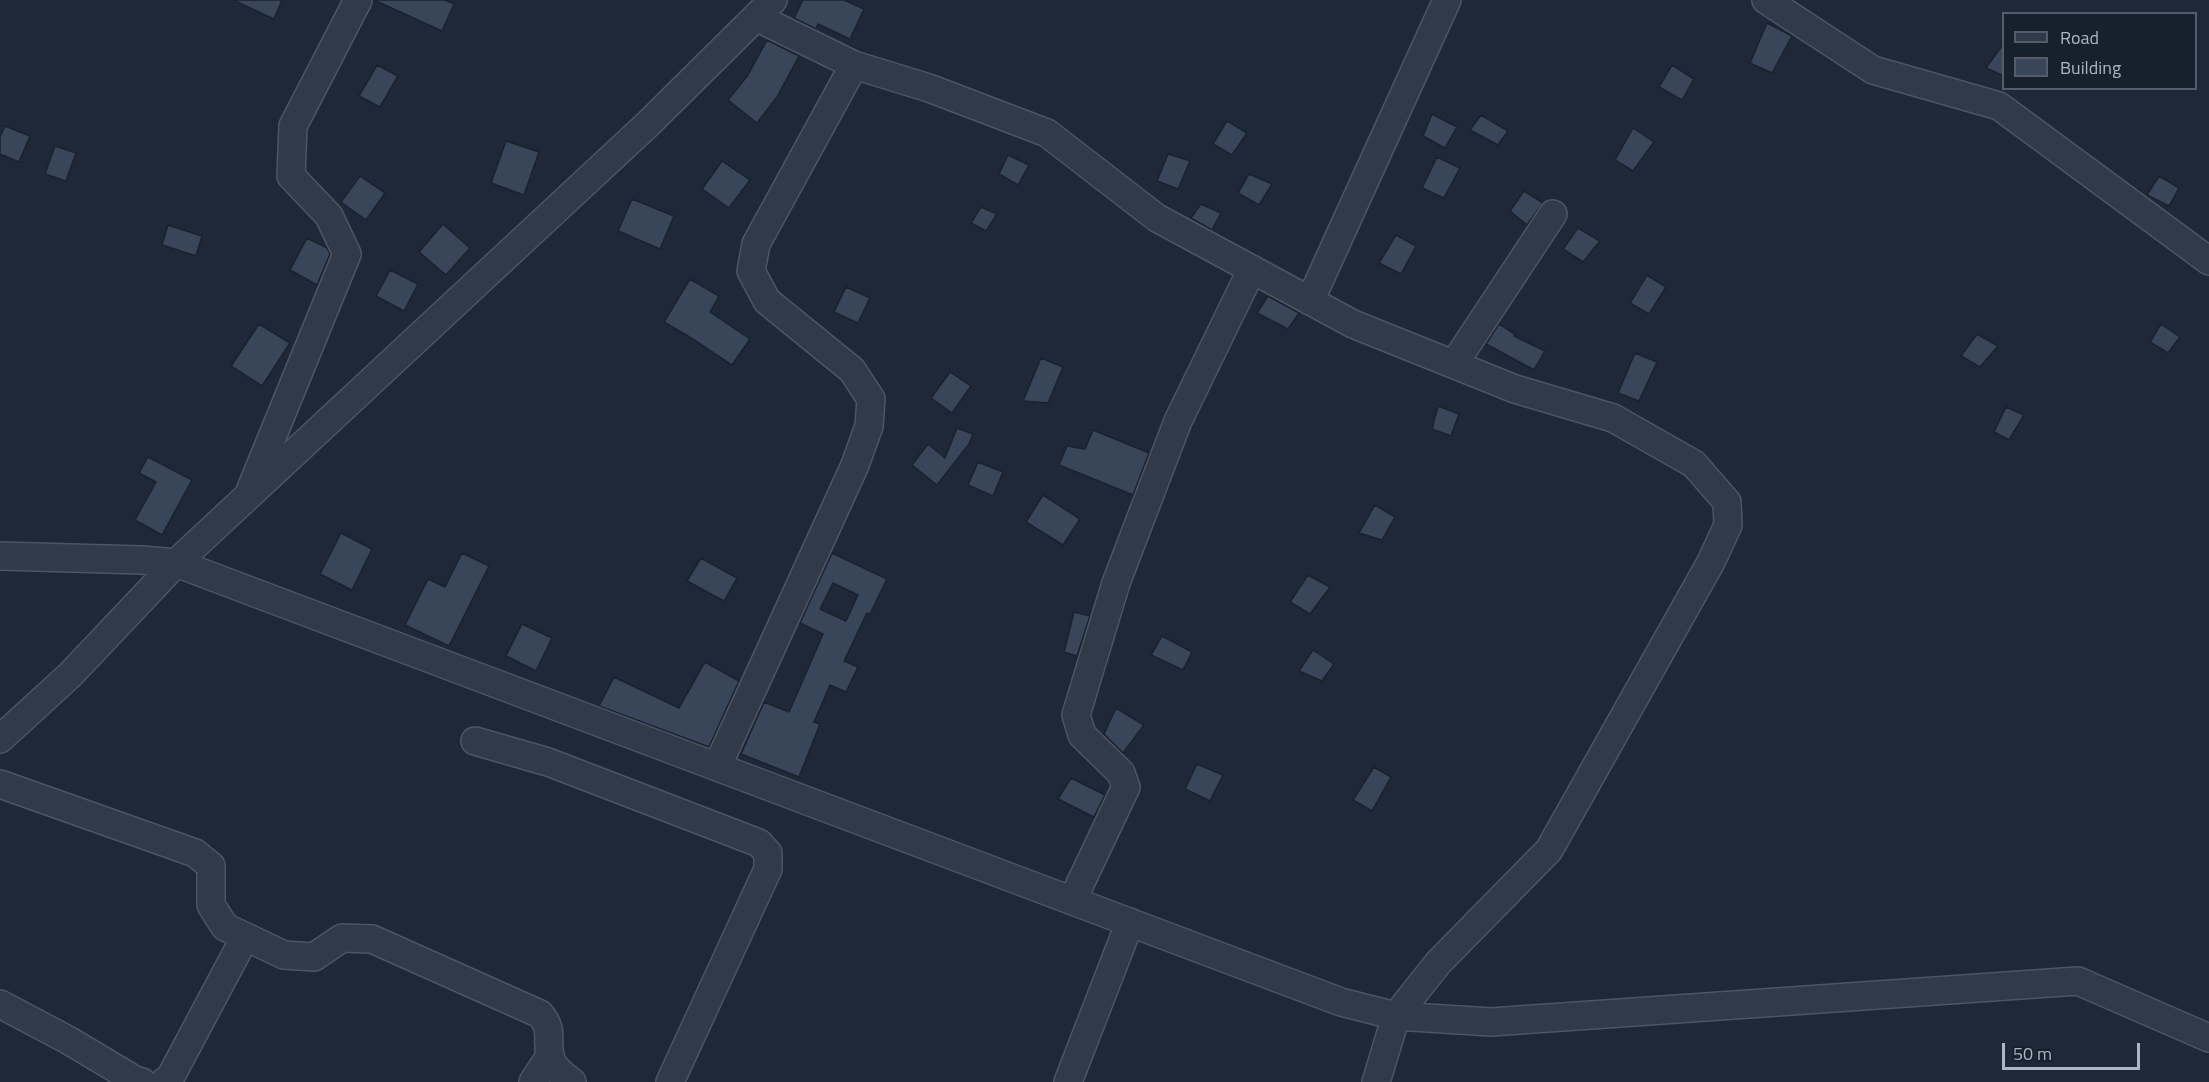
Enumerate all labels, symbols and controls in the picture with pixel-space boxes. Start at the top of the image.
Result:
legend [2002,12,2197,90]
text: Road [2060,24,2099,51]
text: Building [2060,54,2121,81]
scale bar [2005,1031,2143,1069]
text: 50 m [2013,1040,2052,1067]

